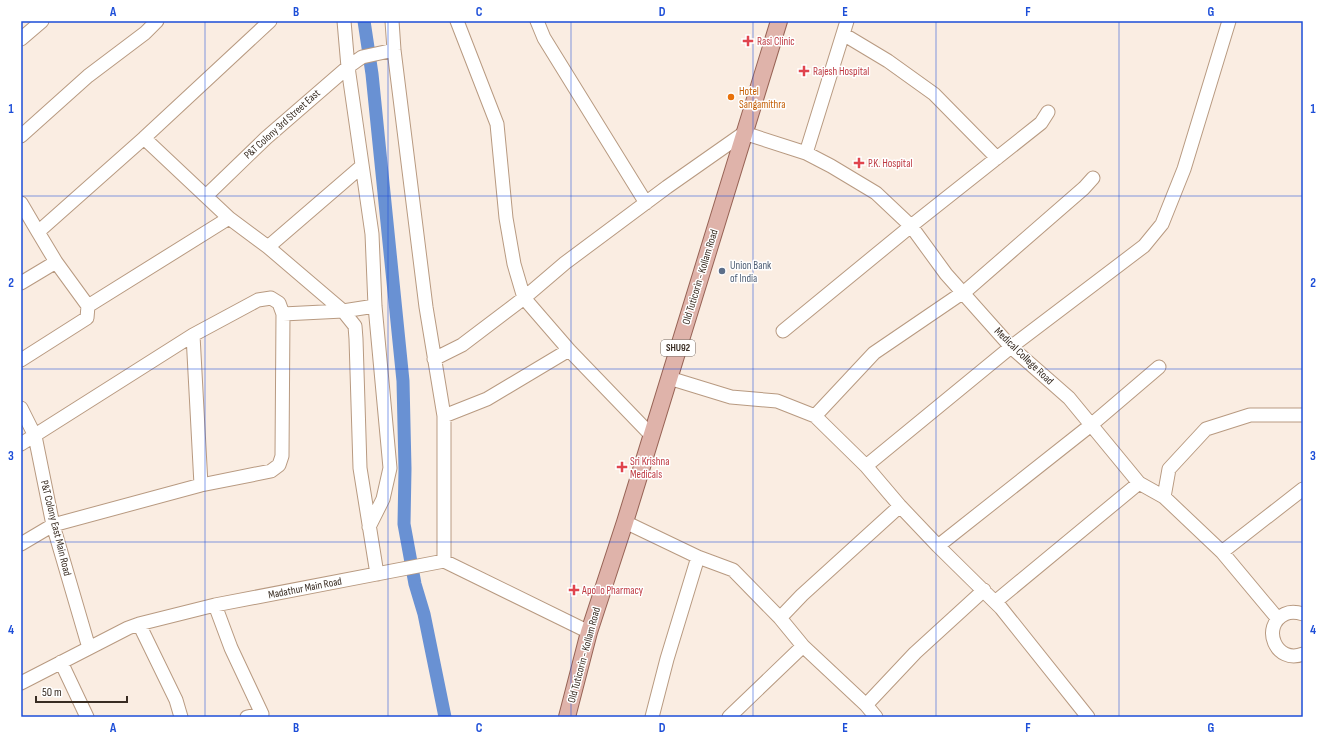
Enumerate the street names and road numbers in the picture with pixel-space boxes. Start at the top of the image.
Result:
street label: P&T Colony 3rd Street East [241,86,323,162]
street label: Old Tuticorin - Kollam Road [679,228,721,326]
street label: Medical College Road [992,325,1057,388]
road number: SHU92 [661,340,695,356]
street label: P&T Colony East Main Road [38,479,74,578]
street label: Madathur Main Road [267,574,343,602]
street label: Old Tuticorin - Kollam Road [565,605,603,704]

